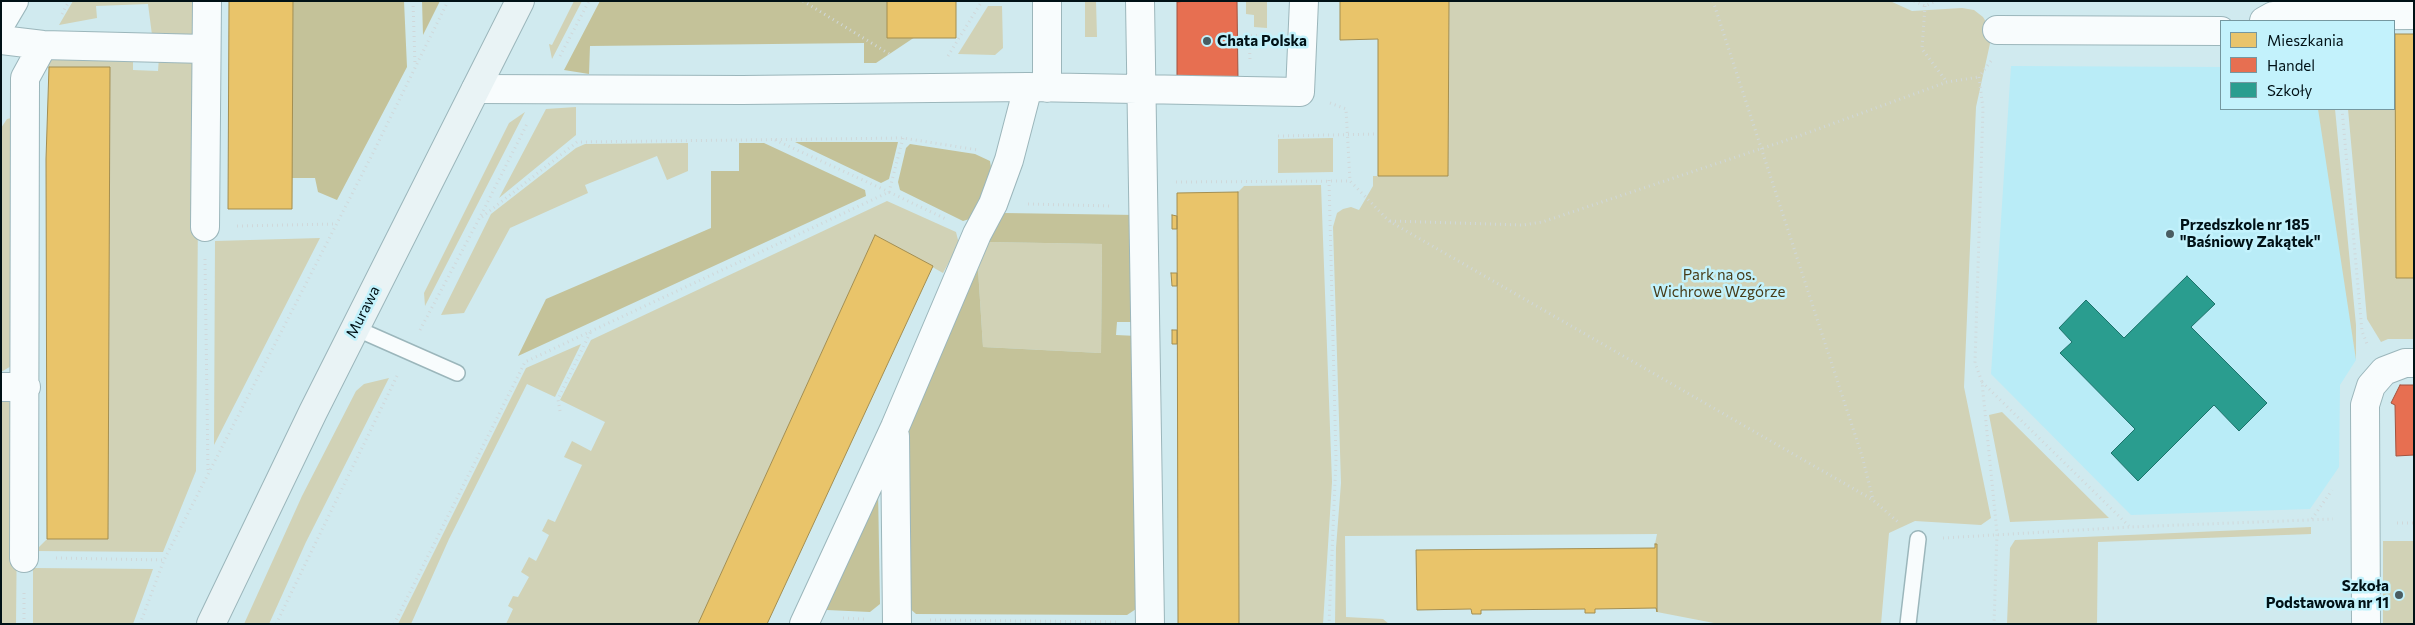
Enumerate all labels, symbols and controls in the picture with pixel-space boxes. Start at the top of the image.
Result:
legend [2220,20,2395,110]
text: Mieszkania [2267,31,2344,49]
place label: Chata Polska [1217,32,1307,50]
marker: Chata Polska [1201,35,1213,47]
text: Handel [2267,56,2315,74]
text: Szkoły [2267,81,2312,99]
place label: Przedszkole nr 185 "Baśniowy Zakątek" [2180,216,2320,251]
marker: Przedszkole nr 185 "Baśniowy Zakątek" [2164,228,2176,240]
park label: Park na os. Wichrowe Wzgórze [1653,266,1785,301]
street label: Murawa [342,283,384,341]
place label: Szkoła Podstawowa nr 11 [2266,577,2389,612]
marker: Szkoła Podstawowa nr 11 [2393,589,2405,601]

